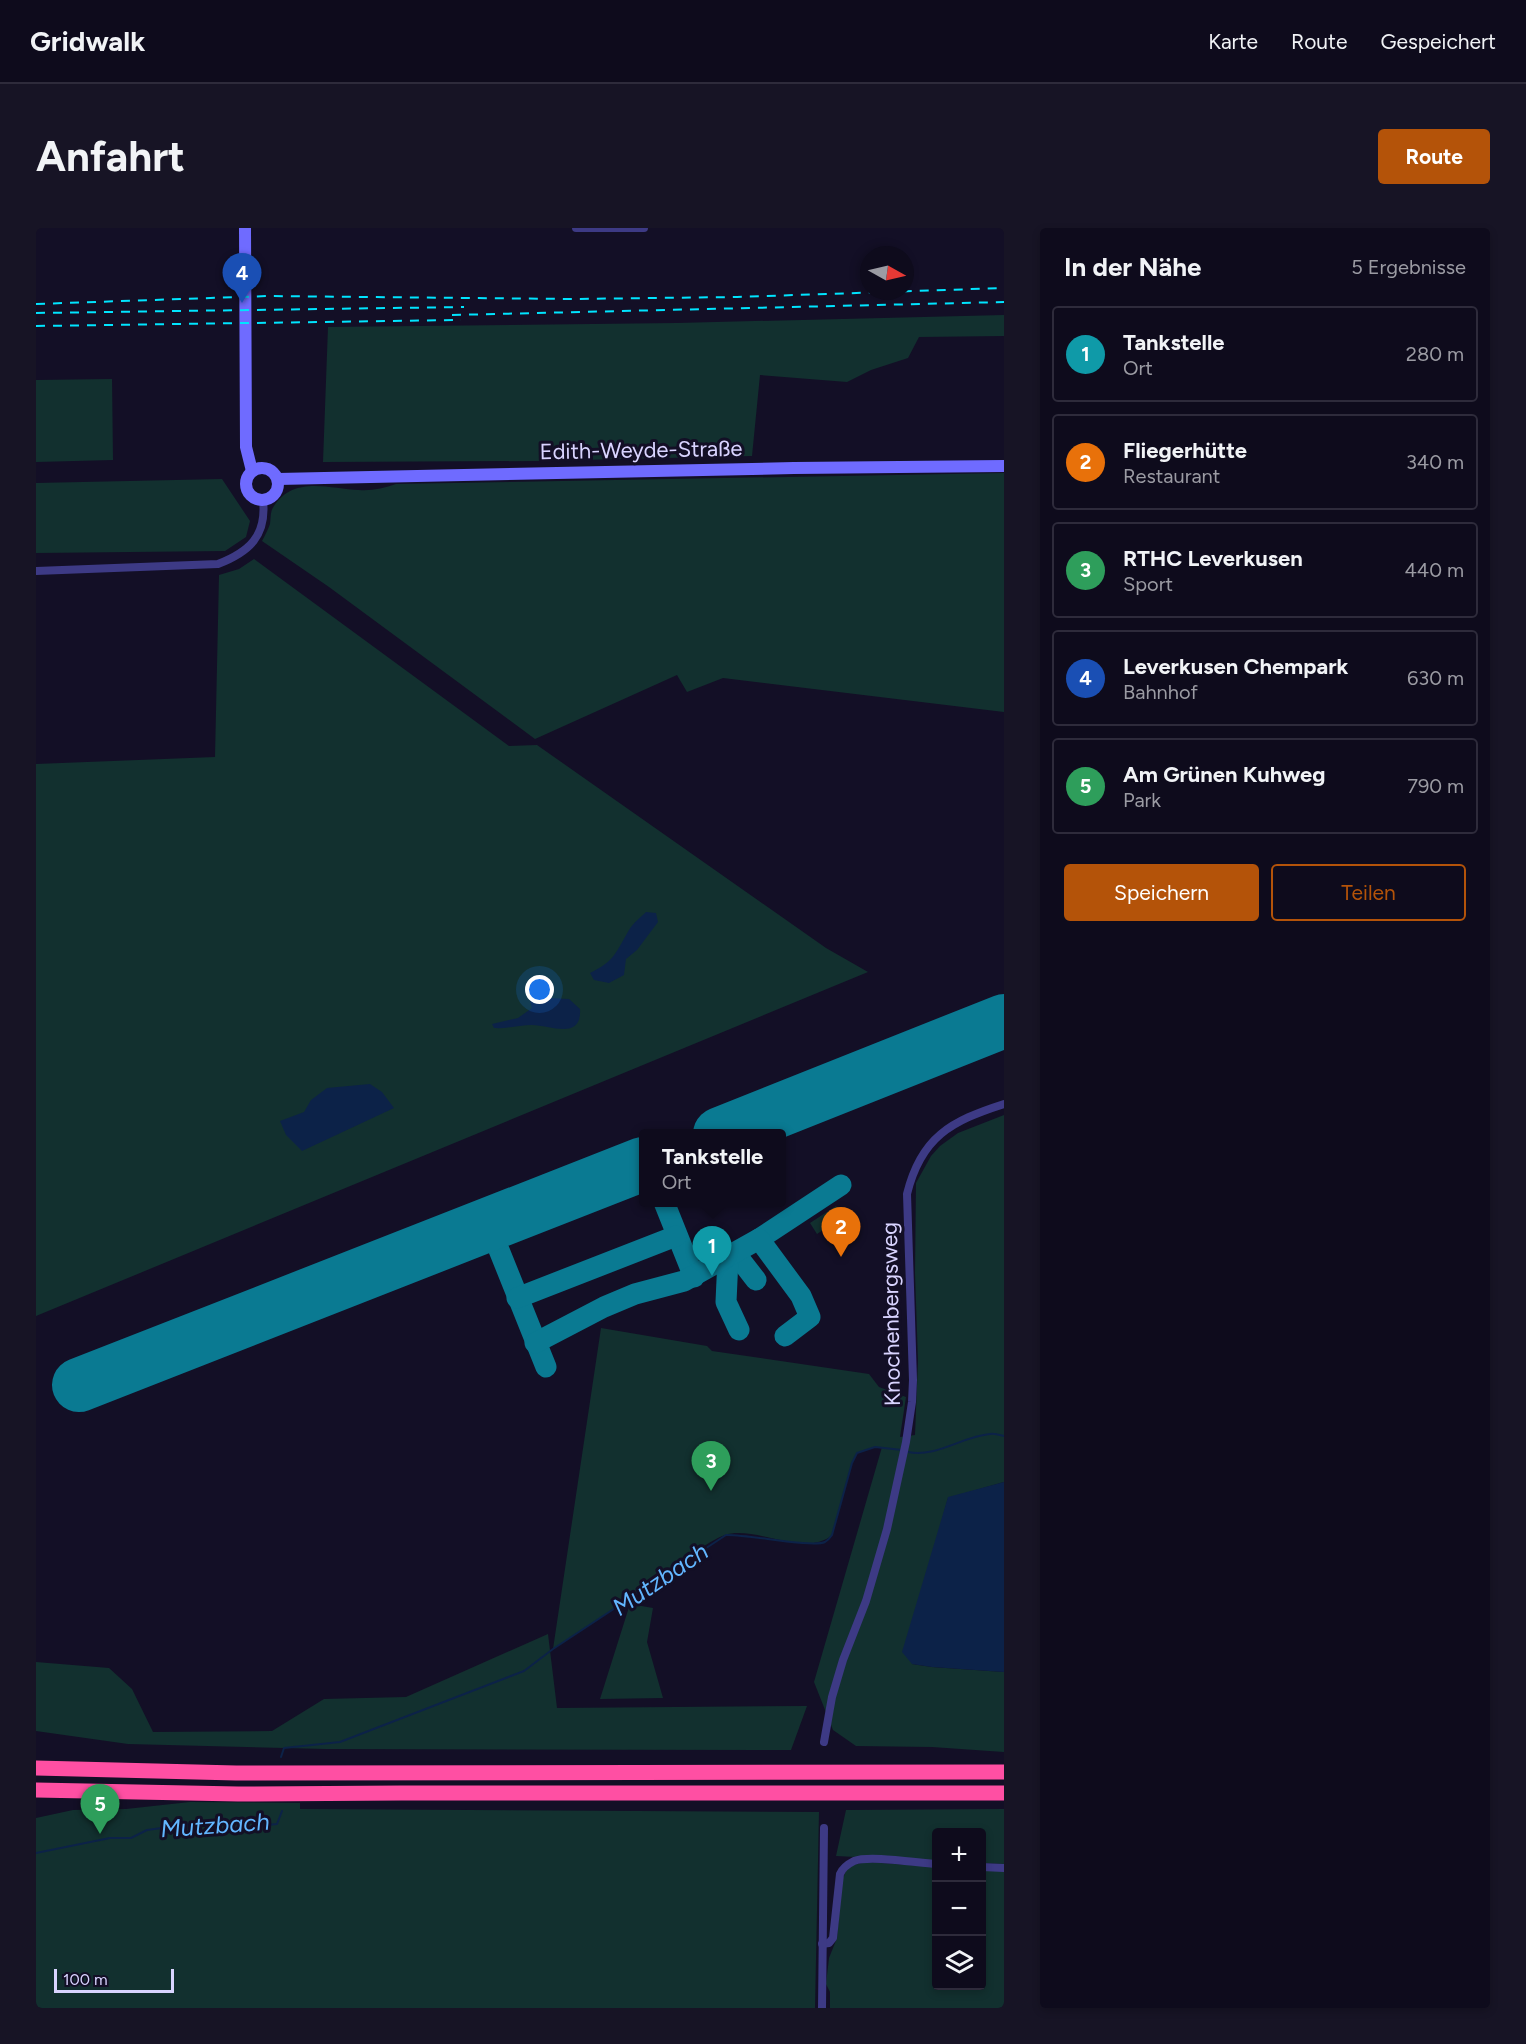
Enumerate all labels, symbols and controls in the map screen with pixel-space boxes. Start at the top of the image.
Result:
text: Gridwalk [30,24,145,58]
text: Karte [1208,29,1258,54]
text: Route [1291,29,1347,54]
text: Gespeichert [1380,29,1496,54]
button: Route [1378,129,1490,184]
text: Anfahrt [36,131,185,182]
north arrow [860,246,914,300]
text: In der Nähe [1064,251,1201,283]
pin: 4 [222,254,262,303]
text: 5 Ergebnisse [1351,255,1466,279]
text: Tankstelle [1123,329,1225,356]
text: 1 [1081,342,1090,366]
text: 280 m [1406,342,1464,366]
text: Ort [1123,356,1153,380]
street label: Edith-Weyde-Straße [539,435,743,465]
text: Fliegerhütte [1123,437,1247,464]
text: 2 [1080,450,1091,474]
text: 340 m [1406,450,1464,474]
text: Restaurant [1123,464,1220,488]
text: RTHC Leverkusen [1123,545,1303,572]
text: 3 [1080,558,1091,582]
text: 440 m [1404,558,1464,582]
text: Sport [1123,572,1173,596]
text: Leverkusen Chempark [1123,653,1348,680]
text: 4 [1079,666,1092,690]
text: 630 m [1407,666,1464,690]
text: Bahnhof [1123,680,1198,704]
text: Am Grünen Kuhweg [1123,761,1325,788]
text: 5 [1080,774,1091,798]
text: 790 m [1407,774,1464,798]
text: Park [1123,788,1161,812]
button: Speichern [1064,864,1259,921]
button: Teilen [1271,864,1466,921]
your location [525,975,554,1004]
popup [639,1129,786,1207]
text: Tankstelle [662,1143,763,1170]
text: Ort [662,1170,692,1194]
pin: 2 [822,1208,860,1257]
street label: Knochenbergsweg [876,1222,906,1406]
pin: 1 [692,1226,732,1276]
pin: 3 [692,1442,730,1491]
water label: Mutzbach [607,1536,713,1622]
pin: 5 [80,1784,120,1834]
water label: Mutzbach [159,1807,271,1843]
map controls [932,1828,986,1990]
button: + [932,1828,986,1882]
button: − [932,1882,986,1936]
button: layers [932,1936,986,1990]
scale bar [54,1966,174,1994]
text: 100 m [63,1970,108,1989]

